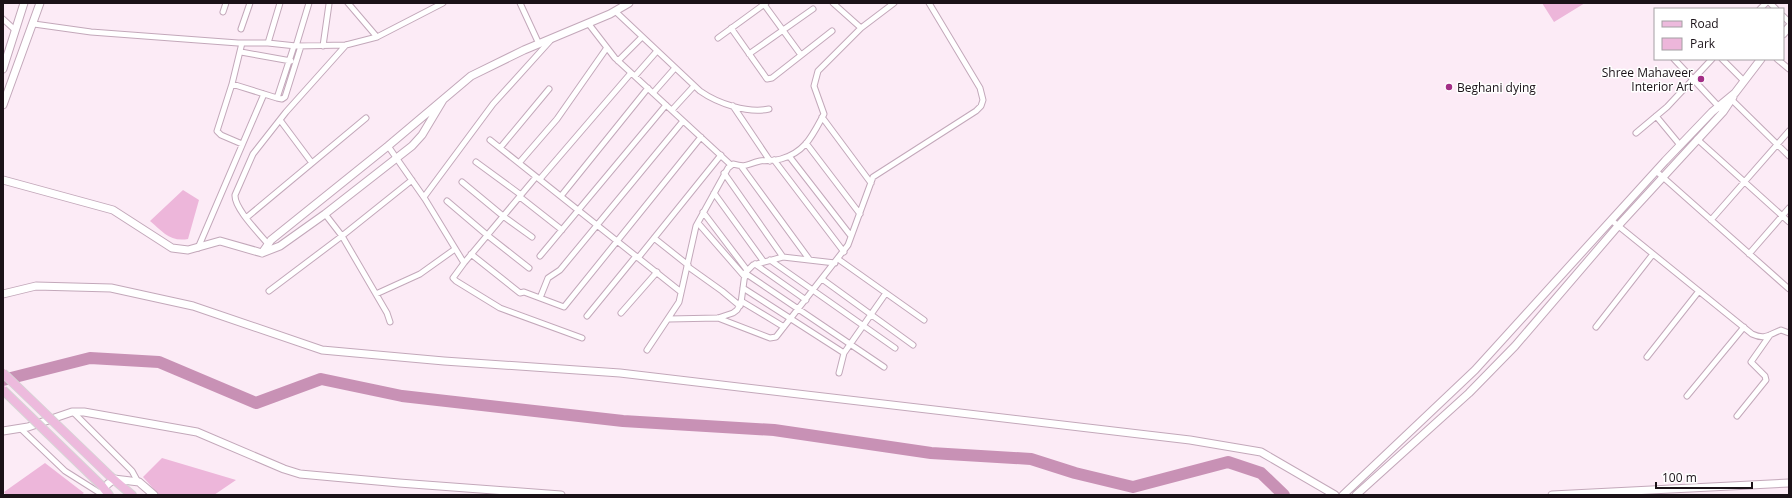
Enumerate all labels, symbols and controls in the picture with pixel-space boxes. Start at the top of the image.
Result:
legend [1654,8,1784,60]
text: Road [1690,15,1719,32]
text: Park [1690,35,1716,52]
place label: Shree Mahaveer Interior Art [1602,64,1693,95]
marker: Shree Mahaveer Interior Art [1696,74,1706,84]
place label: Beghani dying [1457,79,1536,96]
marker: Beghani dying [1444,82,1454,92]
scale bar [1656,464,1752,490]
text: 100 m [1662,469,1697,486]

